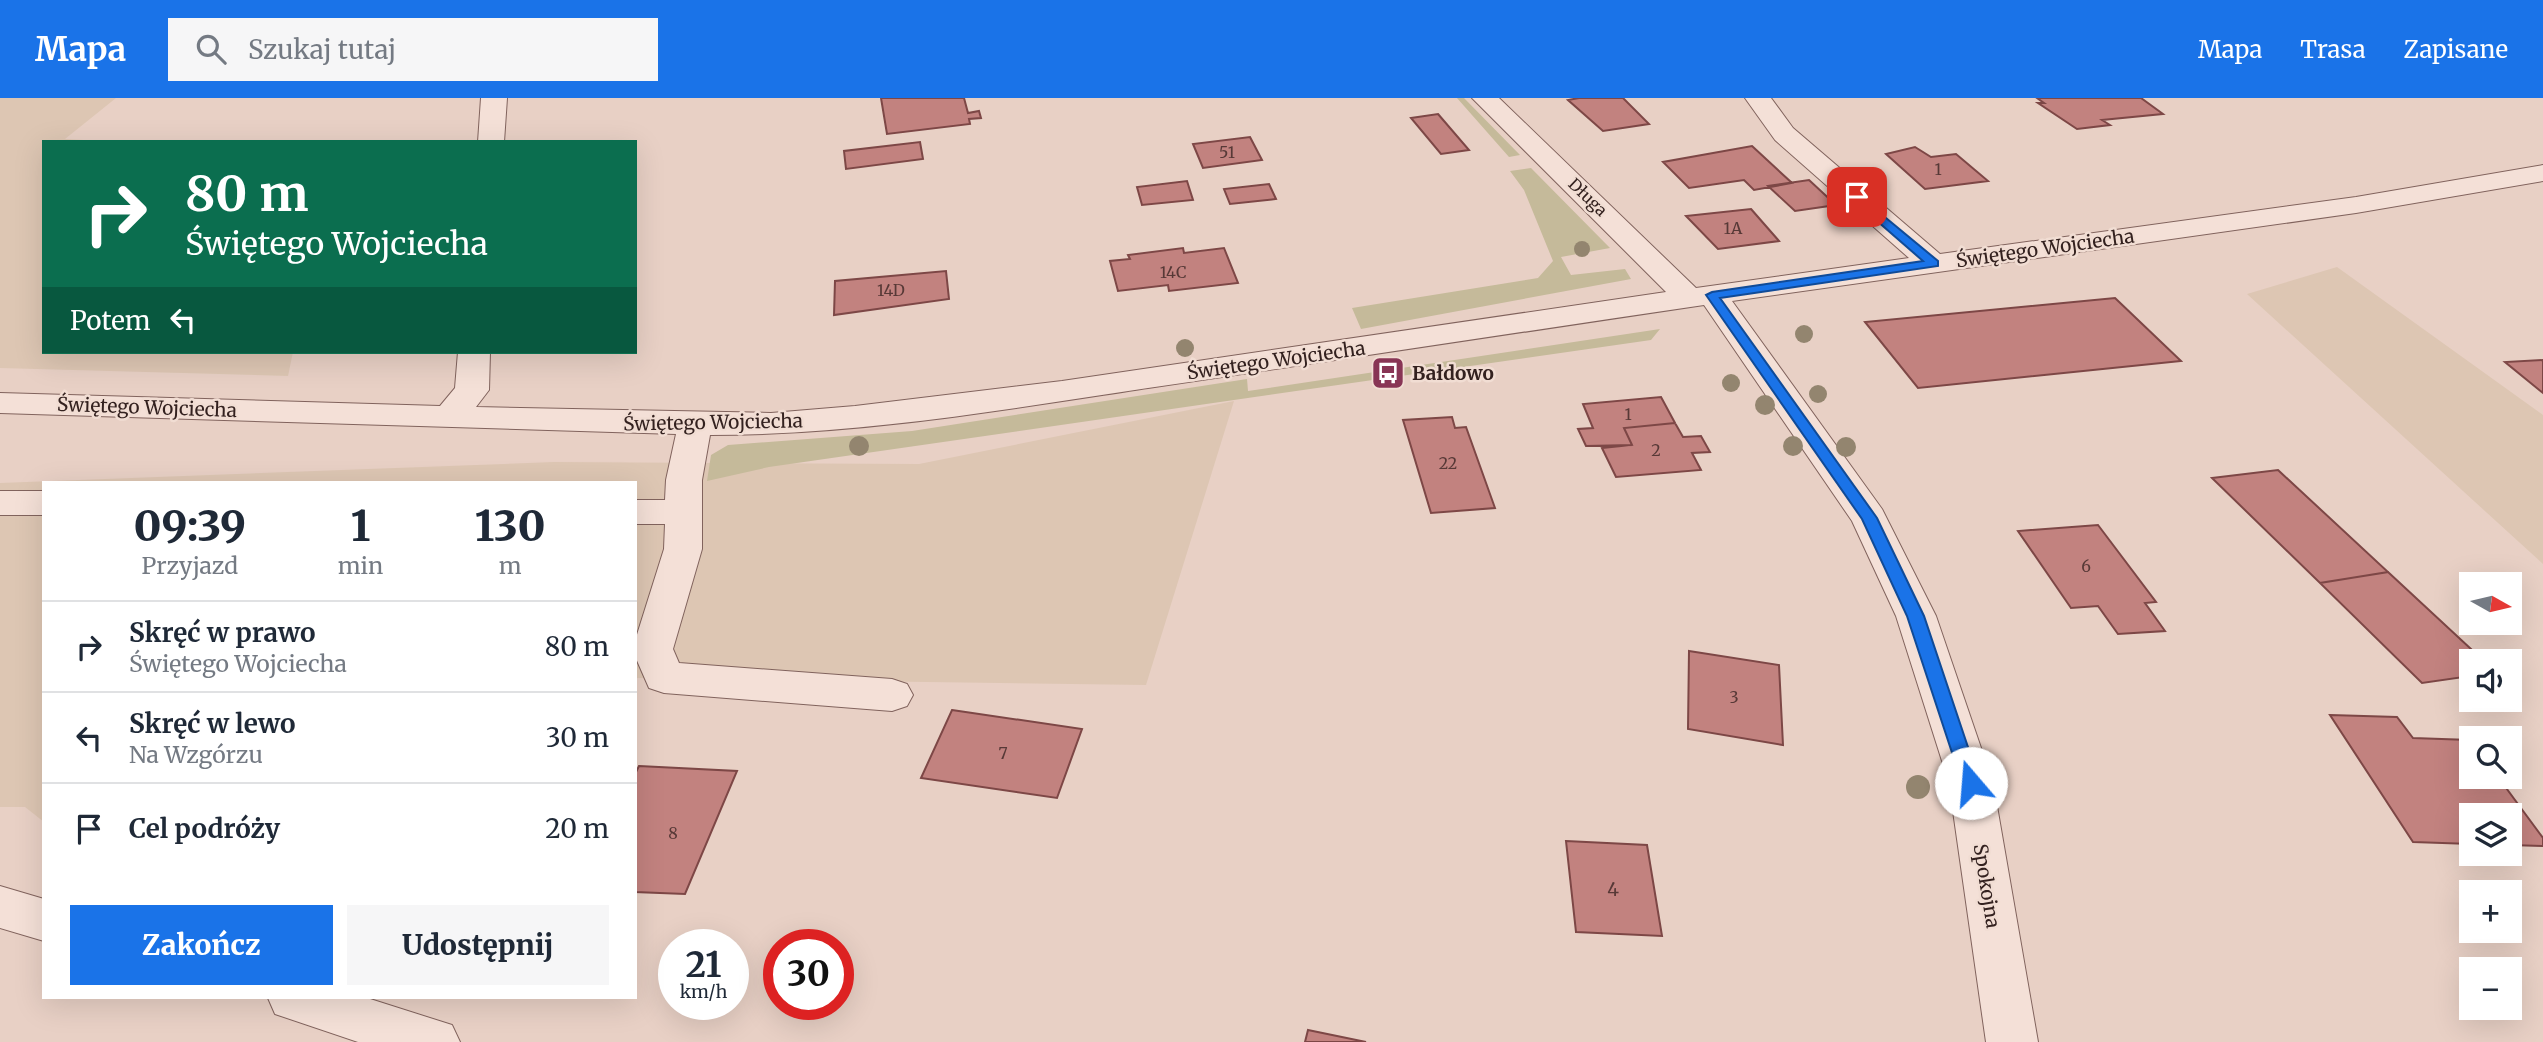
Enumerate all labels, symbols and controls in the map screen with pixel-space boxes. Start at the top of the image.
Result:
search box [168,18,658,81]
text: Mapa [35,29,126,70]
icon: search [192,30,230,68]
text: Szukaj tutaj [248,33,396,66]
text: Mapa [2198,34,2262,65]
text: Trasa [2300,34,2366,65]
text: Zapisane [2404,34,2508,65]
house number: 51 [1219,142,1235,162]
house number: 1 [1934,159,1942,179]
text: 80 m [185,163,308,224]
pin [1827,167,1887,227]
icon: right [70,168,161,259]
street label: Długa [1565,174,1612,220]
icon: arrive [1838,178,1876,216]
house number: 1A [1724,218,1743,238]
text: Świętego Wojciecha [185,224,488,264]
street label: Świętego Wojciecha [1954,224,2136,272]
house number: 14C [1160,262,1186,282]
house number: 14D [877,280,905,300]
icon: left [164,301,202,339]
text: Potem [70,304,150,337]
street label: Świętego Wojciecha [1185,336,1367,384]
bus stop icon: Bałdowo [1369,354,1407,392]
place label: Bałdowo [1412,361,1494,385]
street label: Świętego Wojciecha [57,392,237,422]
house number: 1 [1624,404,1632,424]
street label: Świętego Wojciecha [623,408,803,436]
house number: 2 [1651,440,1661,460]
house number: 22 [1439,453,1457,473]
text: 09:39 [134,500,246,552]
text: 1 [351,500,370,552]
text: 130 [475,500,545,552]
text: Przyjazd [142,551,238,580]
text: min [338,551,383,580]
text: m [499,551,522,580]
house number: 6 [2081,556,2091,576]
north arrow [2459,572,2522,635]
map controls [2459,572,2522,1020]
text: Skręć w prawo [129,616,316,649]
icon: right [70,628,108,666]
text: 80 m [545,630,609,663]
text: Świętego Wojciecha [129,649,347,678]
button: sound [2459,649,2522,712]
house number: 3 [1729,687,1739,707]
text: Skręć w lewo [129,707,296,740]
icon: left [70,719,108,757]
text: 30 m [546,721,609,754]
button: search [2459,726,2522,789]
text: Na Wzgórzu [129,740,263,769]
house number: 7 [998,743,1008,763]
position arrow [1934,746,2008,820]
button: layers [2459,803,2522,866]
icon: arrive [70,810,108,848]
text: Cel podróży [129,812,280,845]
text: 20 m [545,812,609,845]
house number: 8 [668,823,678,843]
street label: Spokojna [1968,842,2006,930]
house number: 4 [1607,877,1619,901]
button: + [2459,880,2522,943]
button: Zakończ [70,905,333,985]
button: Udostępnij [347,905,609,985]
speed limit sign: 30 [763,929,854,1020]
text: 21 [686,943,721,987]
button: − [2459,957,2522,1020]
text: km/h [680,980,727,1003]

